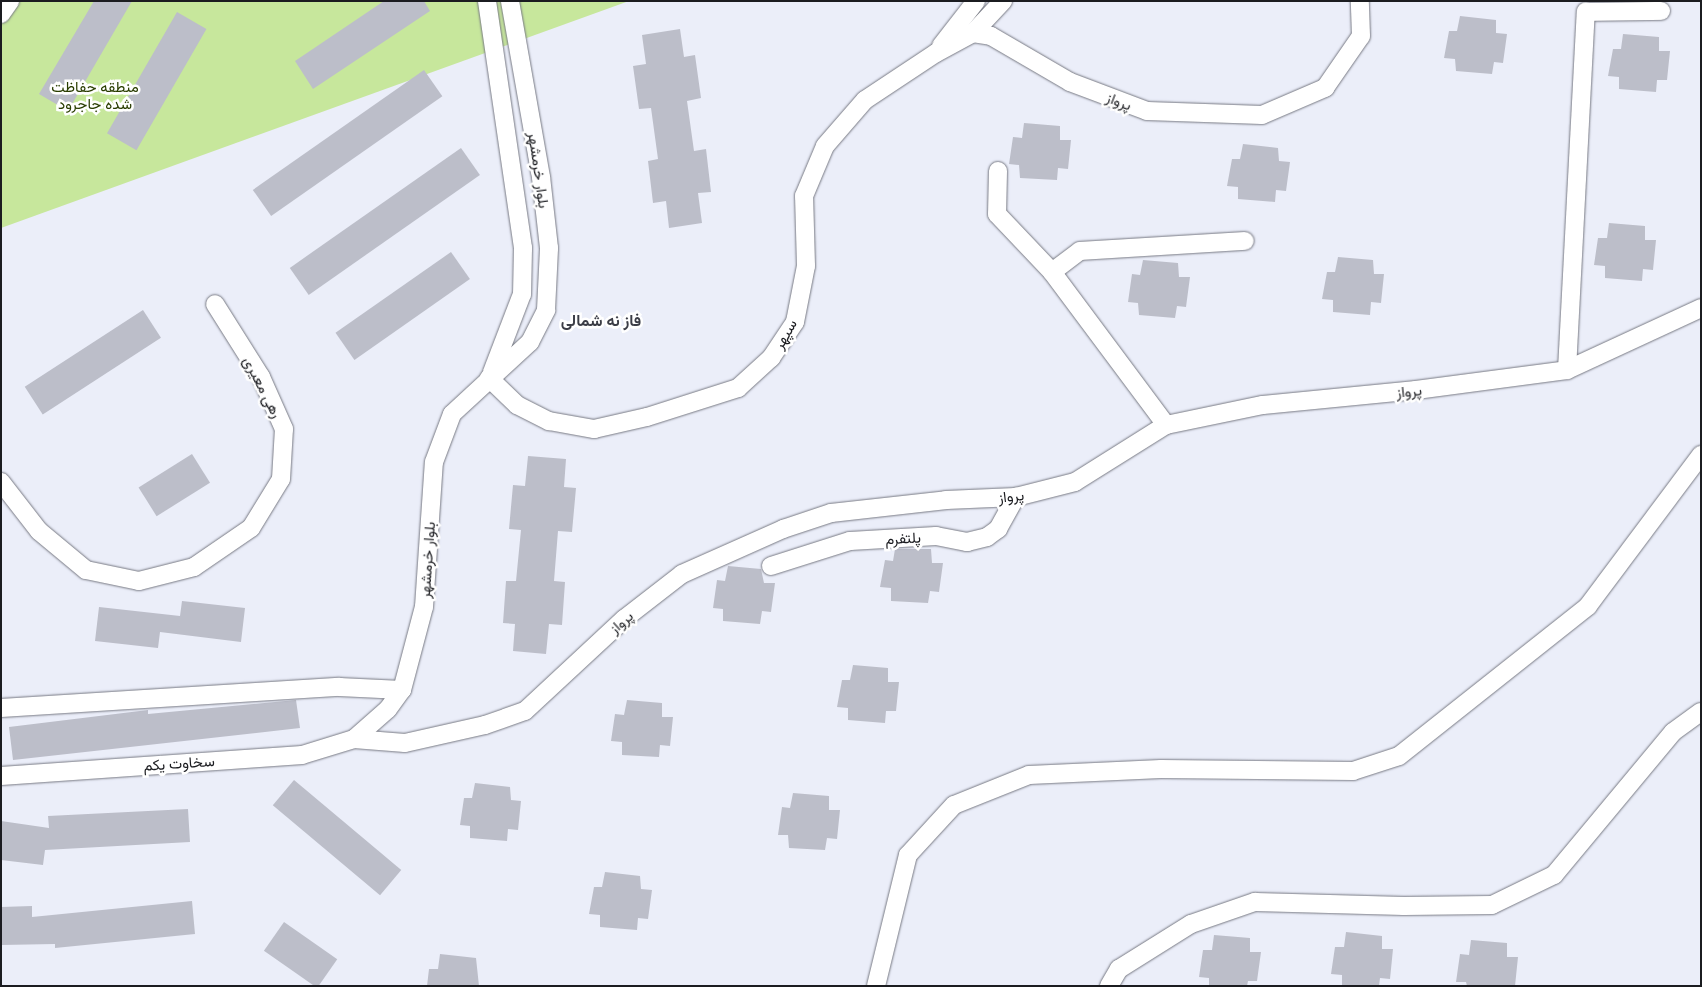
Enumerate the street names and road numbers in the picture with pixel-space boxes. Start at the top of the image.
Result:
street label: پرواز [1104,88,1134,114]
street label: بلوار خرمشهر [525,131,553,209]
street label: سپهر [769,316,801,352]
street label: رهی معیری [240,353,286,421]
street label: پرواز [1395,381,1423,401]
street label: پرواز [997,485,1025,507]
street label: بلوار خرمشهر [415,521,439,599]
street label: پلتفرم [885,528,921,548]
street label: پرواز [605,607,637,637]
street label: سخاوت یکم [143,752,215,774]

